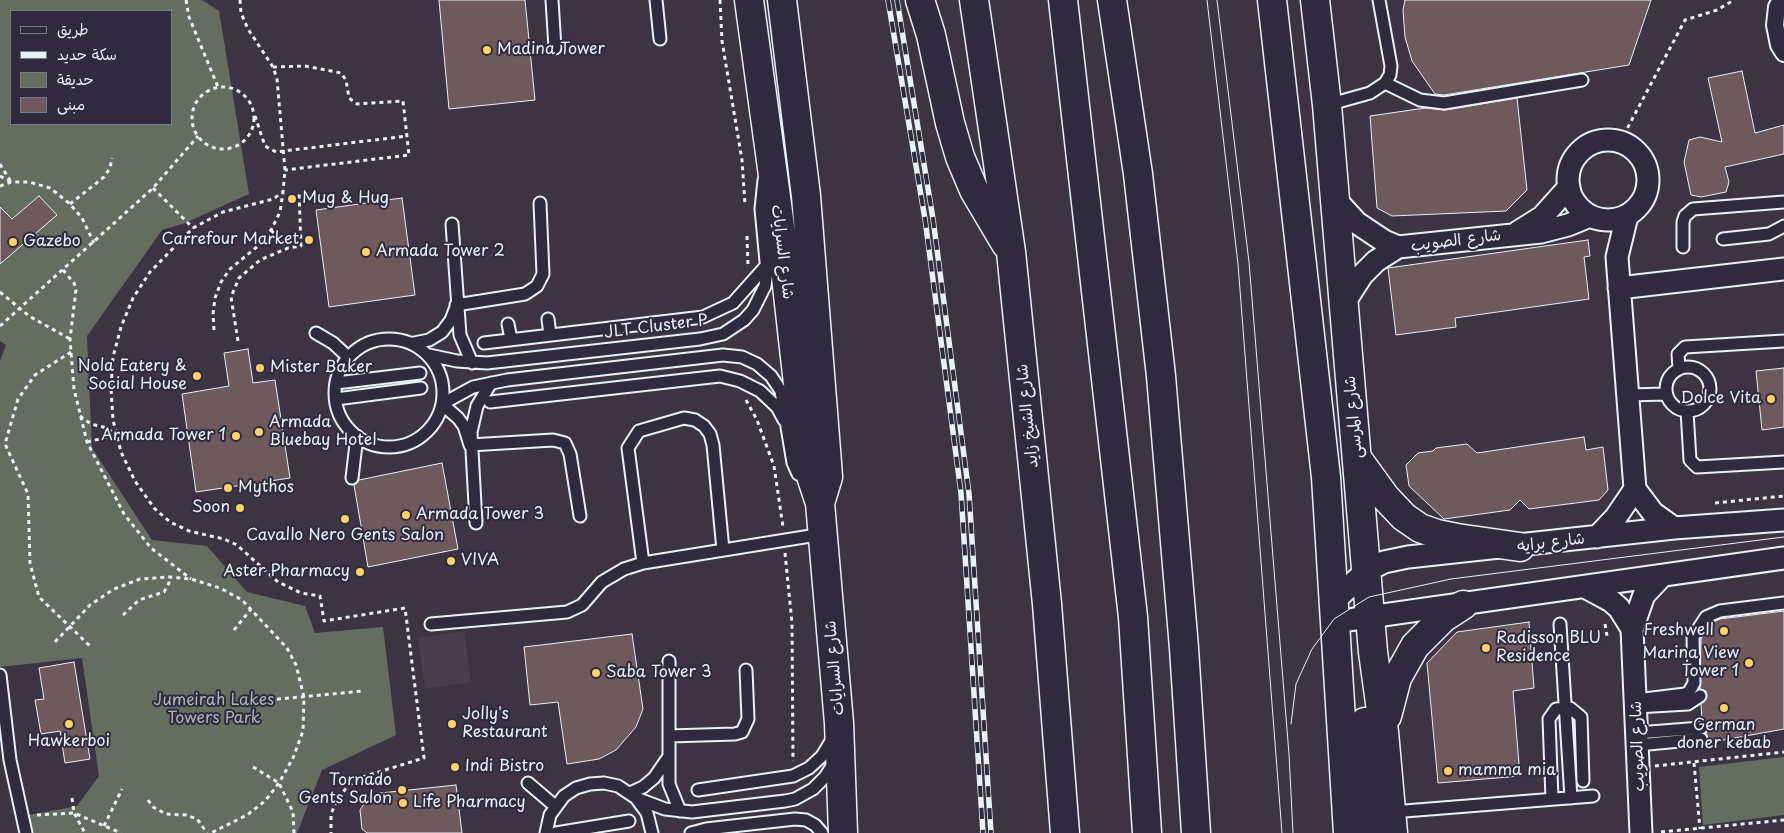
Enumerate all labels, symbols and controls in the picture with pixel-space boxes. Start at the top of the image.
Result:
legend [10,10,172,125]
text: طريق [57,17,89,40]
place label: Madina Tower [497,40,605,60]
text: سكة حديد [57,42,117,65]
marker: Madina Tower [481,44,493,56]
text: حديقة [57,67,94,90]
text: مبنى [57,92,85,115]
place label: Mug & Hug [302,189,389,209]
marker: Mug & Hug [286,193,298,205]
street label: شارع السرايات [767,204,797,300]
street label: شارع الصويب [1410,226,1502,256]
place label: Carrefour Market [162,230,299,250]
place label: Gazebo [23,232,81,252]
marker: Carrefour Market [303,234,315,246]
marker: Gazebo [7,236,19,248]
place label: Armada Tower 2 [376,242,505,262]
marker: Armada Tower 2 [360,246,372,258]
street label: JLT Cluster P [603,311,709,343]
place label: Nola Eatery & Social House [78,357,187,395]
place label: Mister Baker [270,358,372,378]
marker: Mister Baker [254,362,266,374]
street label: شارع الشيخ زايد [1013,363,1043,469]
marker: Nola Eatery & Social House [191,370,203,382]
street label: شارع المرسى [1341,375,1367,459]
place label: Dolce Vita [1681,389,1761,409]
marker: Dolce Vita [1765,393,1777,405]
place label: Armada Bluebay Hotel [269,413,376,451]
place label: Armada Tower 1 [101,426,226,446]
marker: Armada Bluebay Hotel [253,426,265,438]
marker: Armada Tower 1 [230,430,242,442]
place label: Mythos [238,478,294,498]
marker: Mythos [222,482,234,494]
place label: Soon [192,498,230,518]
marker: Soon [234,502,246,514]
place label: Armada Tower 3 [416,505,544,525]
marker: Armada Tower 3 [400,509,412,521]
marker: Cavallo Nero Gents Salon [339,513,351,525]
place label: Cavallo Nero Gents Salon [246,526,444,546]
street label: شارع برايه [1516,529,1586,557]
place label: VIVA [461,551,499,571]
marker: VIVA [445,555,457,567]
place label: Aster Pharmacy [223,562,350,582]
marker: Aster Pharmacy [354,566,366,578]
street label: شارع السرايات [821,620,849,716]
place label: Freshwell [1644,621,1714,641]
marker: Freshwell [1718,625,1730,637]
place label: Radisson BLU Residence [1496,629,1601,667]
marker: Radisson BLU Residence [1480,642,1492,654]
place label: Marina View Tower 1 [1643,644,1739,682]
marker: Marina View Tower 1 [1743,657,1755,669]
place label: Saba Tower 3 [606,663,712,683]
marker: Saba Tower 3 [590,667,602,679]
park label: Jumeirah Lakes Towers Park [154,691,274,729]
street label: شارع الصويب [1627,700,1649,792]
marker: German doner kebab [1718,702,1730,714]
place label: Jolly's Restaurant [462,705,548,743]
place label: German doner kebab [1677,716,1771,754]
marker: Hawkerboi [63,718,75,730]
marker: Jolly's Restaurant [446,718,458,730]
place label: Hawkerboi [28,732,110,752]
place label: Indi Bistro [465,757,544,777]
marker: Indi Bistro [449,761,461,773]
place label: mamma mia [1458,761,1556,781]
marker: mamma mia [1442,765,1454,777]
place label: Tornado Gents Salon [298,771,392,809]
marker: Tornado Gents Salon [396,784,408,796]
place label: Life Pharmacy [413,793,526,813]
marker: Life Pharmacy [397,797,409,809]

